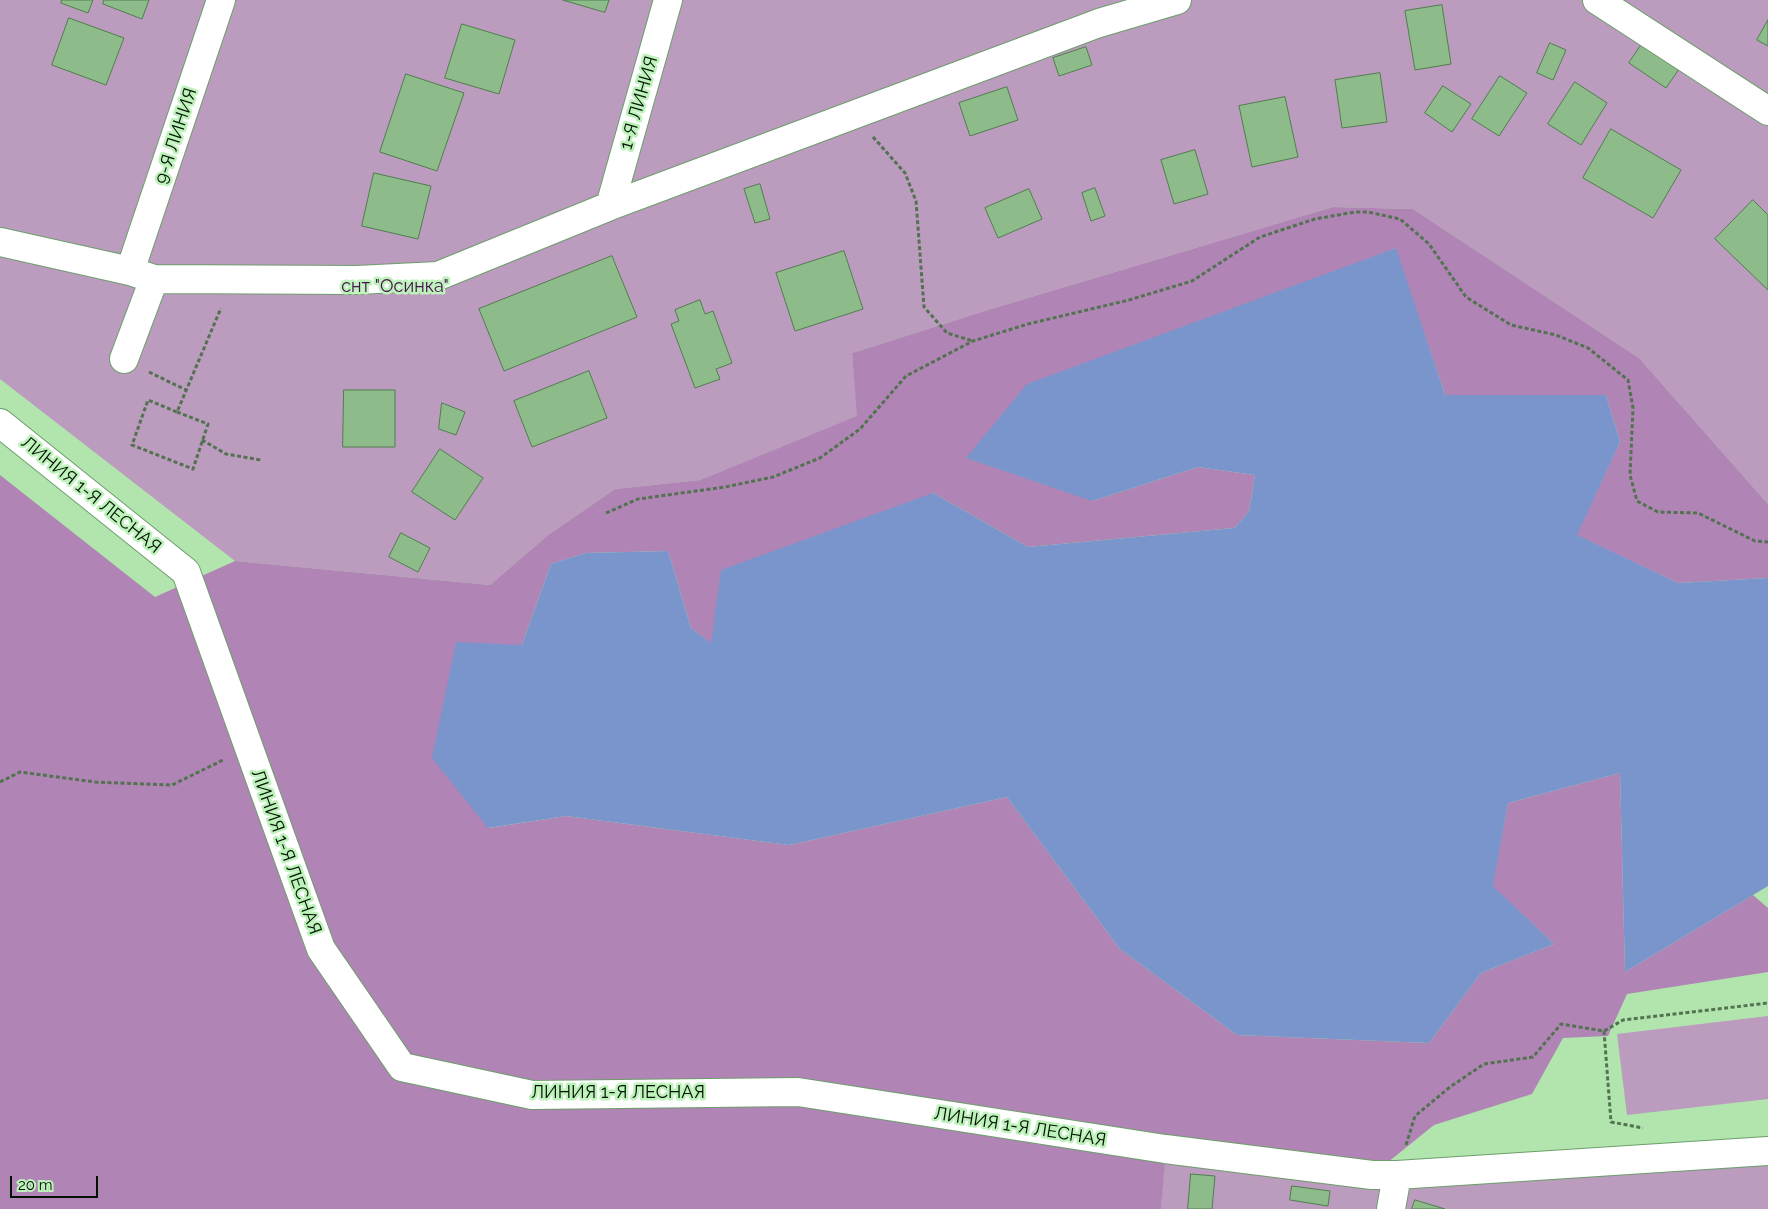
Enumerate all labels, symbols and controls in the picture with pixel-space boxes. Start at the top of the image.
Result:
street label: 1-Я ЛИНИЯ [615,54,663,152]
street label: 9-Я ЛИНИЯ [150,85,202,187]
park label: снт "Осинка" [341,276,449,298]
street label: ЛИНИЯ 1-Я ЛЕСНАЯ [17,432,165,558]
street label: ЛИНИЯ 1-Я ЛЕСНАЯ [246,767,326,937]
street label: ЛИНИЯ 1-Я ЛЕСНАЯ [531,1082,705,1104]
street label: ЛИНИЯ 1-Я ЛЕСНАЯ [932,1103,1108,1151]
scale bar [12,1166,100,1198]
text: 20 m [18,1176,53,1194]

